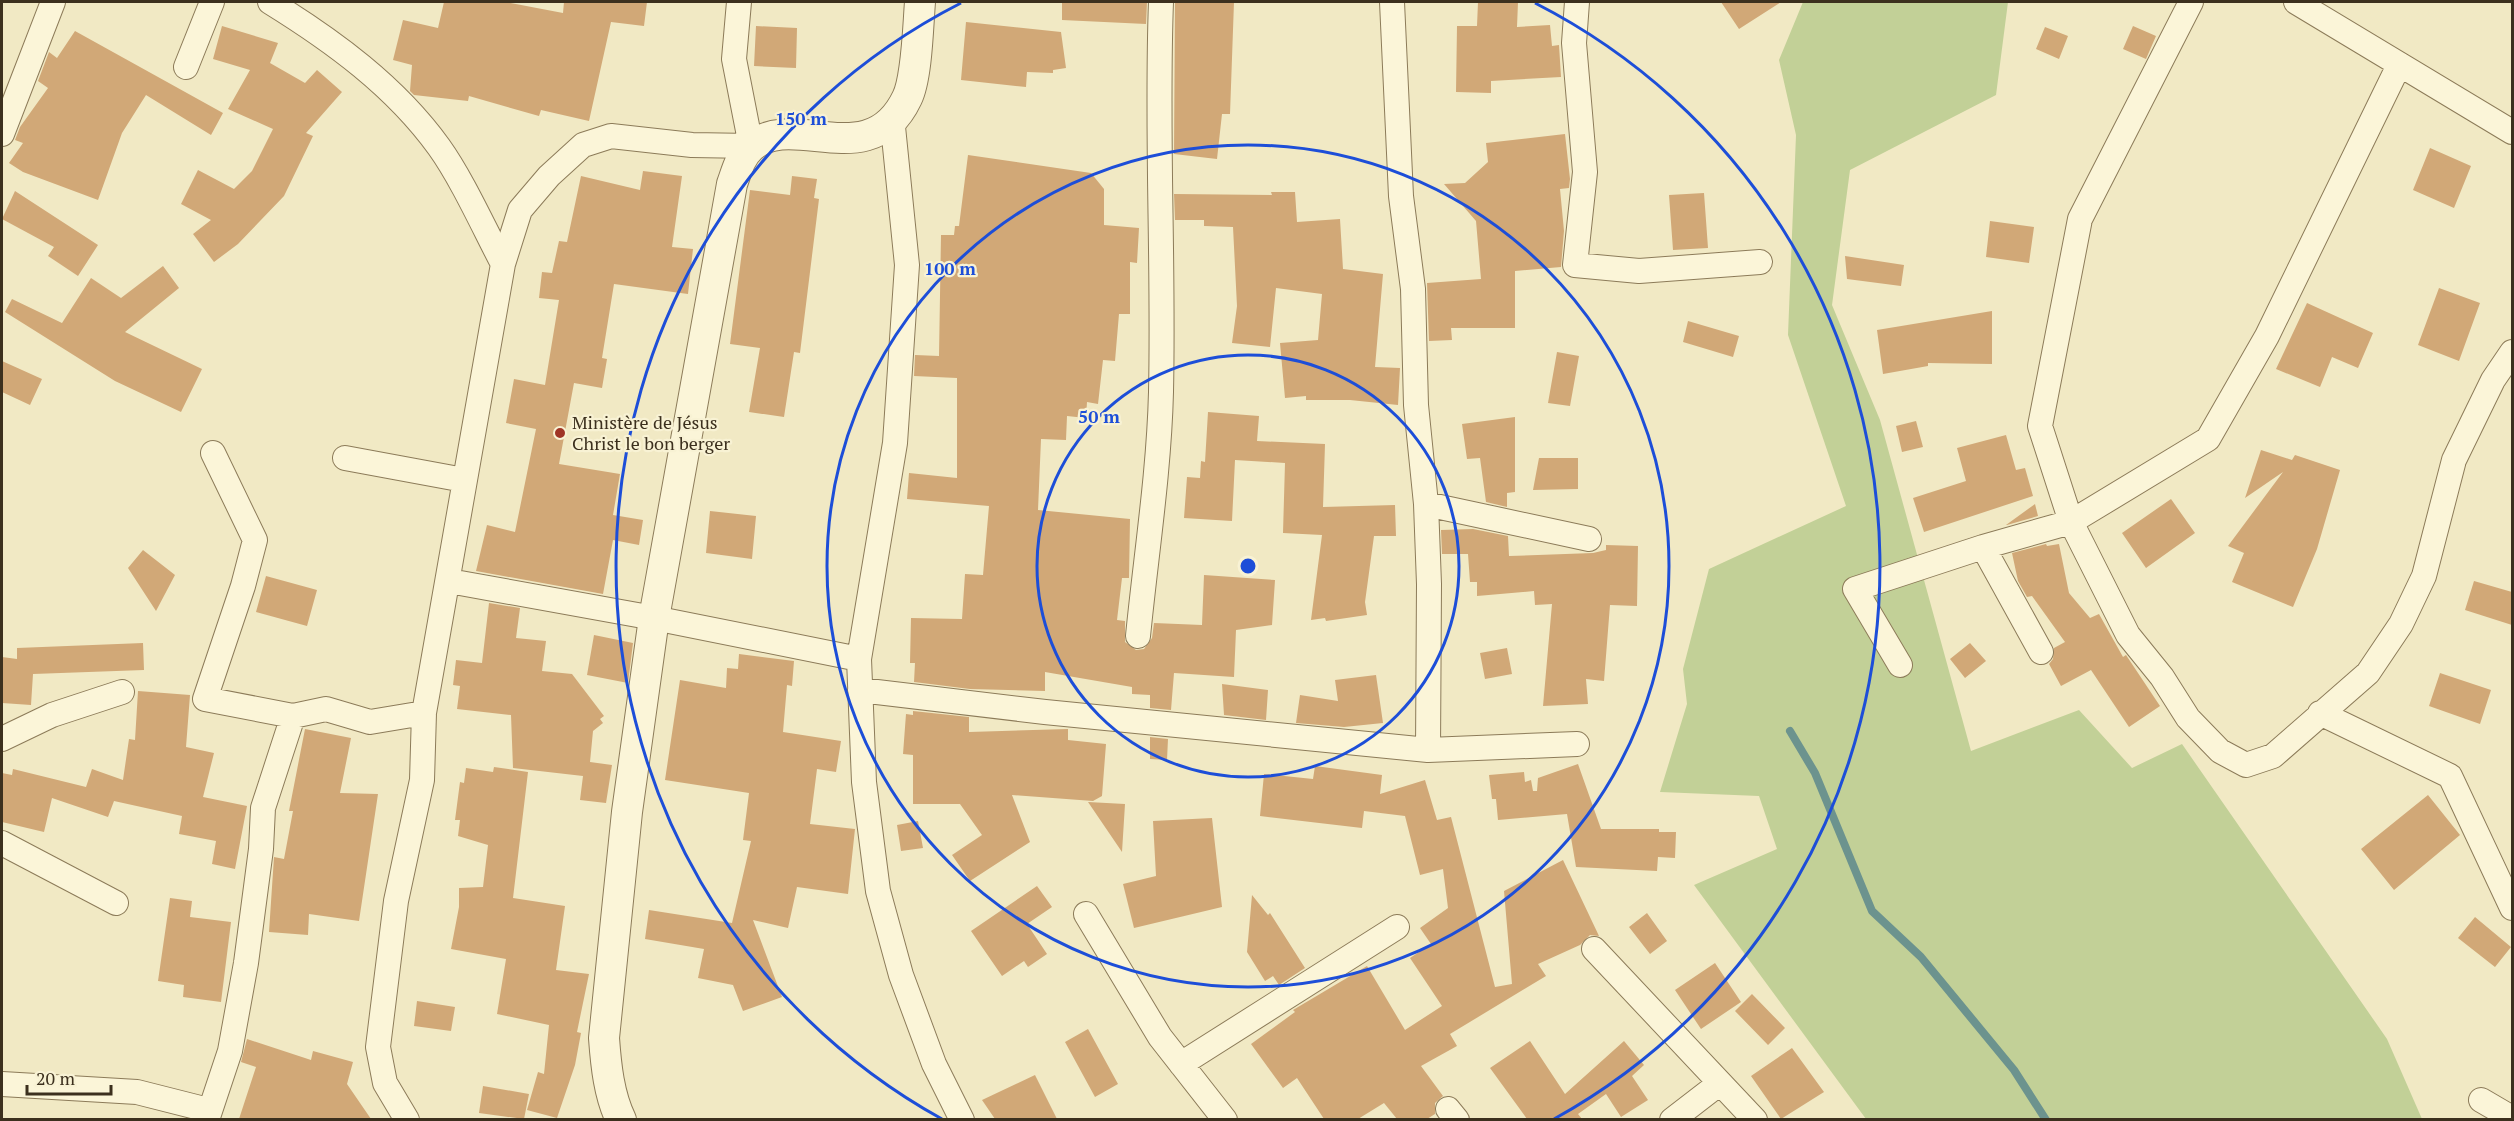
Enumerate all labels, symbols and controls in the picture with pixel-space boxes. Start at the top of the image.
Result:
text: 150 m [775,106,827,130]
text: 100 m [924,256,976,280]
text: 50 m [1078,404,1120,428]
place label: Ministère de Jésus Christ le bon berger [572,410,730,455]
marker: Ministère de Jésus Christ le bon berger [553,426,567,440]
centre of rings [1238,556,1258,576]
scale bar [27,1058,111,1096]
text: 20 m [36,1066,76,1090]

